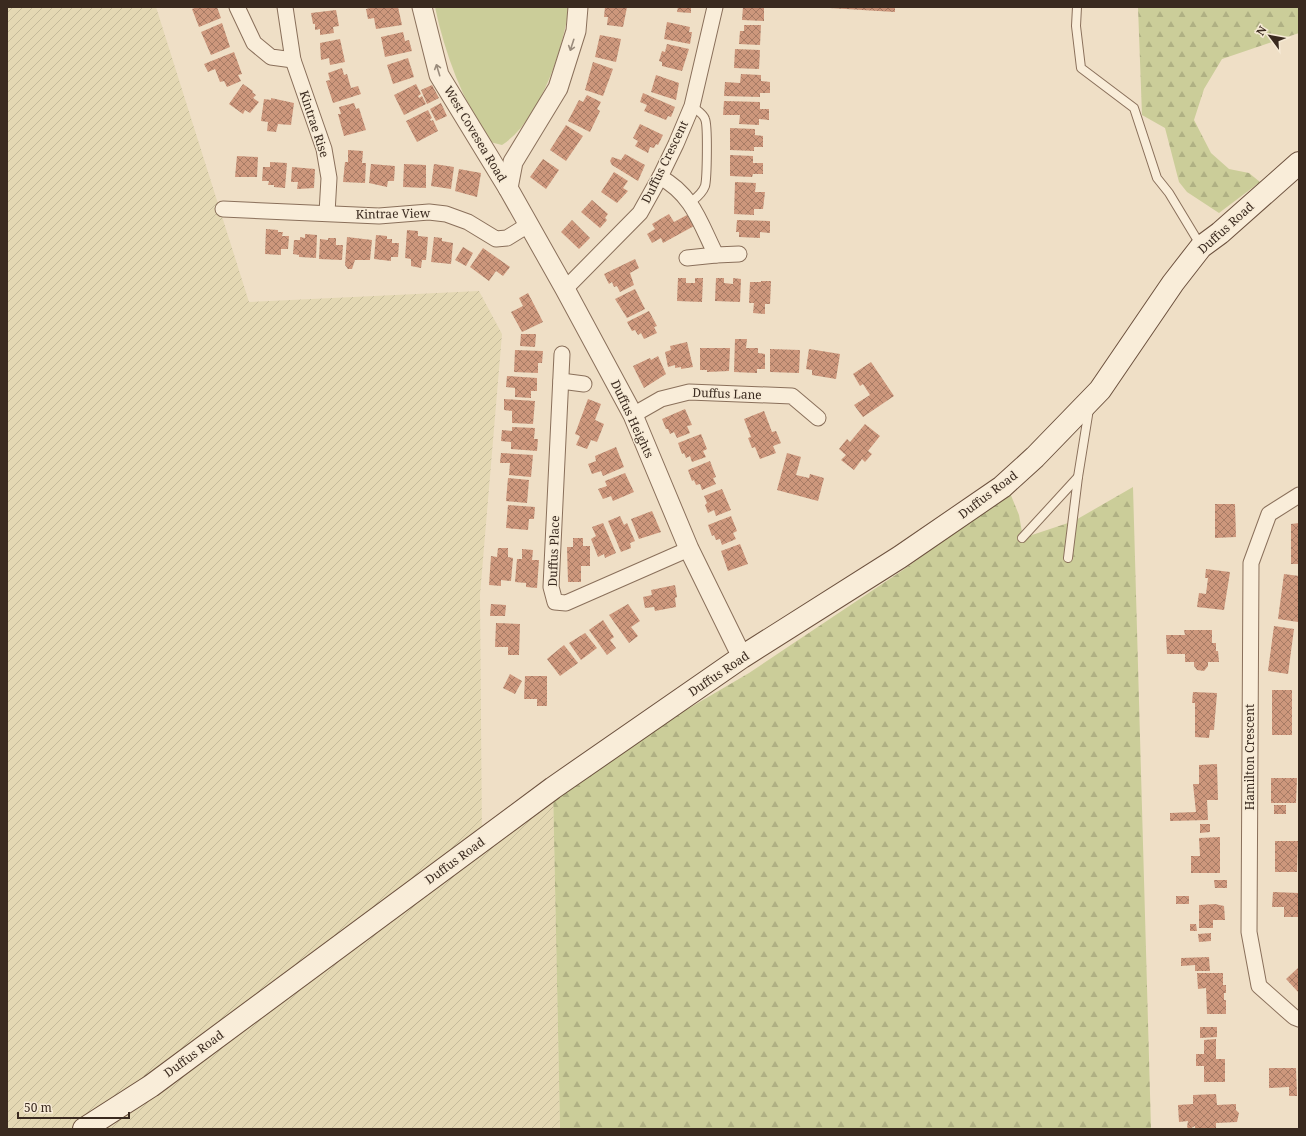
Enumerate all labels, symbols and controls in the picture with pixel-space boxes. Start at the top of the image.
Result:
north arrow [1250,16,1290,56]
text: N [1252,23,1270,38]
one-way arrow [567,39,575,51]
one-way arrow [434,64,441,77]
street label: West Covesea Road [440,83,511,186]
street label: Kintrae Rise [296,88,333,160]
street label: Duffus Crescent [637,118,692,206]
street label: Duffus Road [1194,198,1258,257]
street label: Kintrae View [356,204,431,223]
street label: Duffus Heights [607,377,658,461]
street label: Duffus Lane [692,384,762,403]
street label: Duffus Road [955,466,1021,522]
street label: Duffus Place [544,515,563,587]
street label: Duffus Road [685,647,753,700]
street label: Hamilton Crescent [1241,704,1258,810]
street label: Duffus Road [421,833,488,888]
street label: Duffus Road [160,1026,227,1081]
scale bar [18,1094,129,1120]
text: 50 m [24,1099,52,1116]

